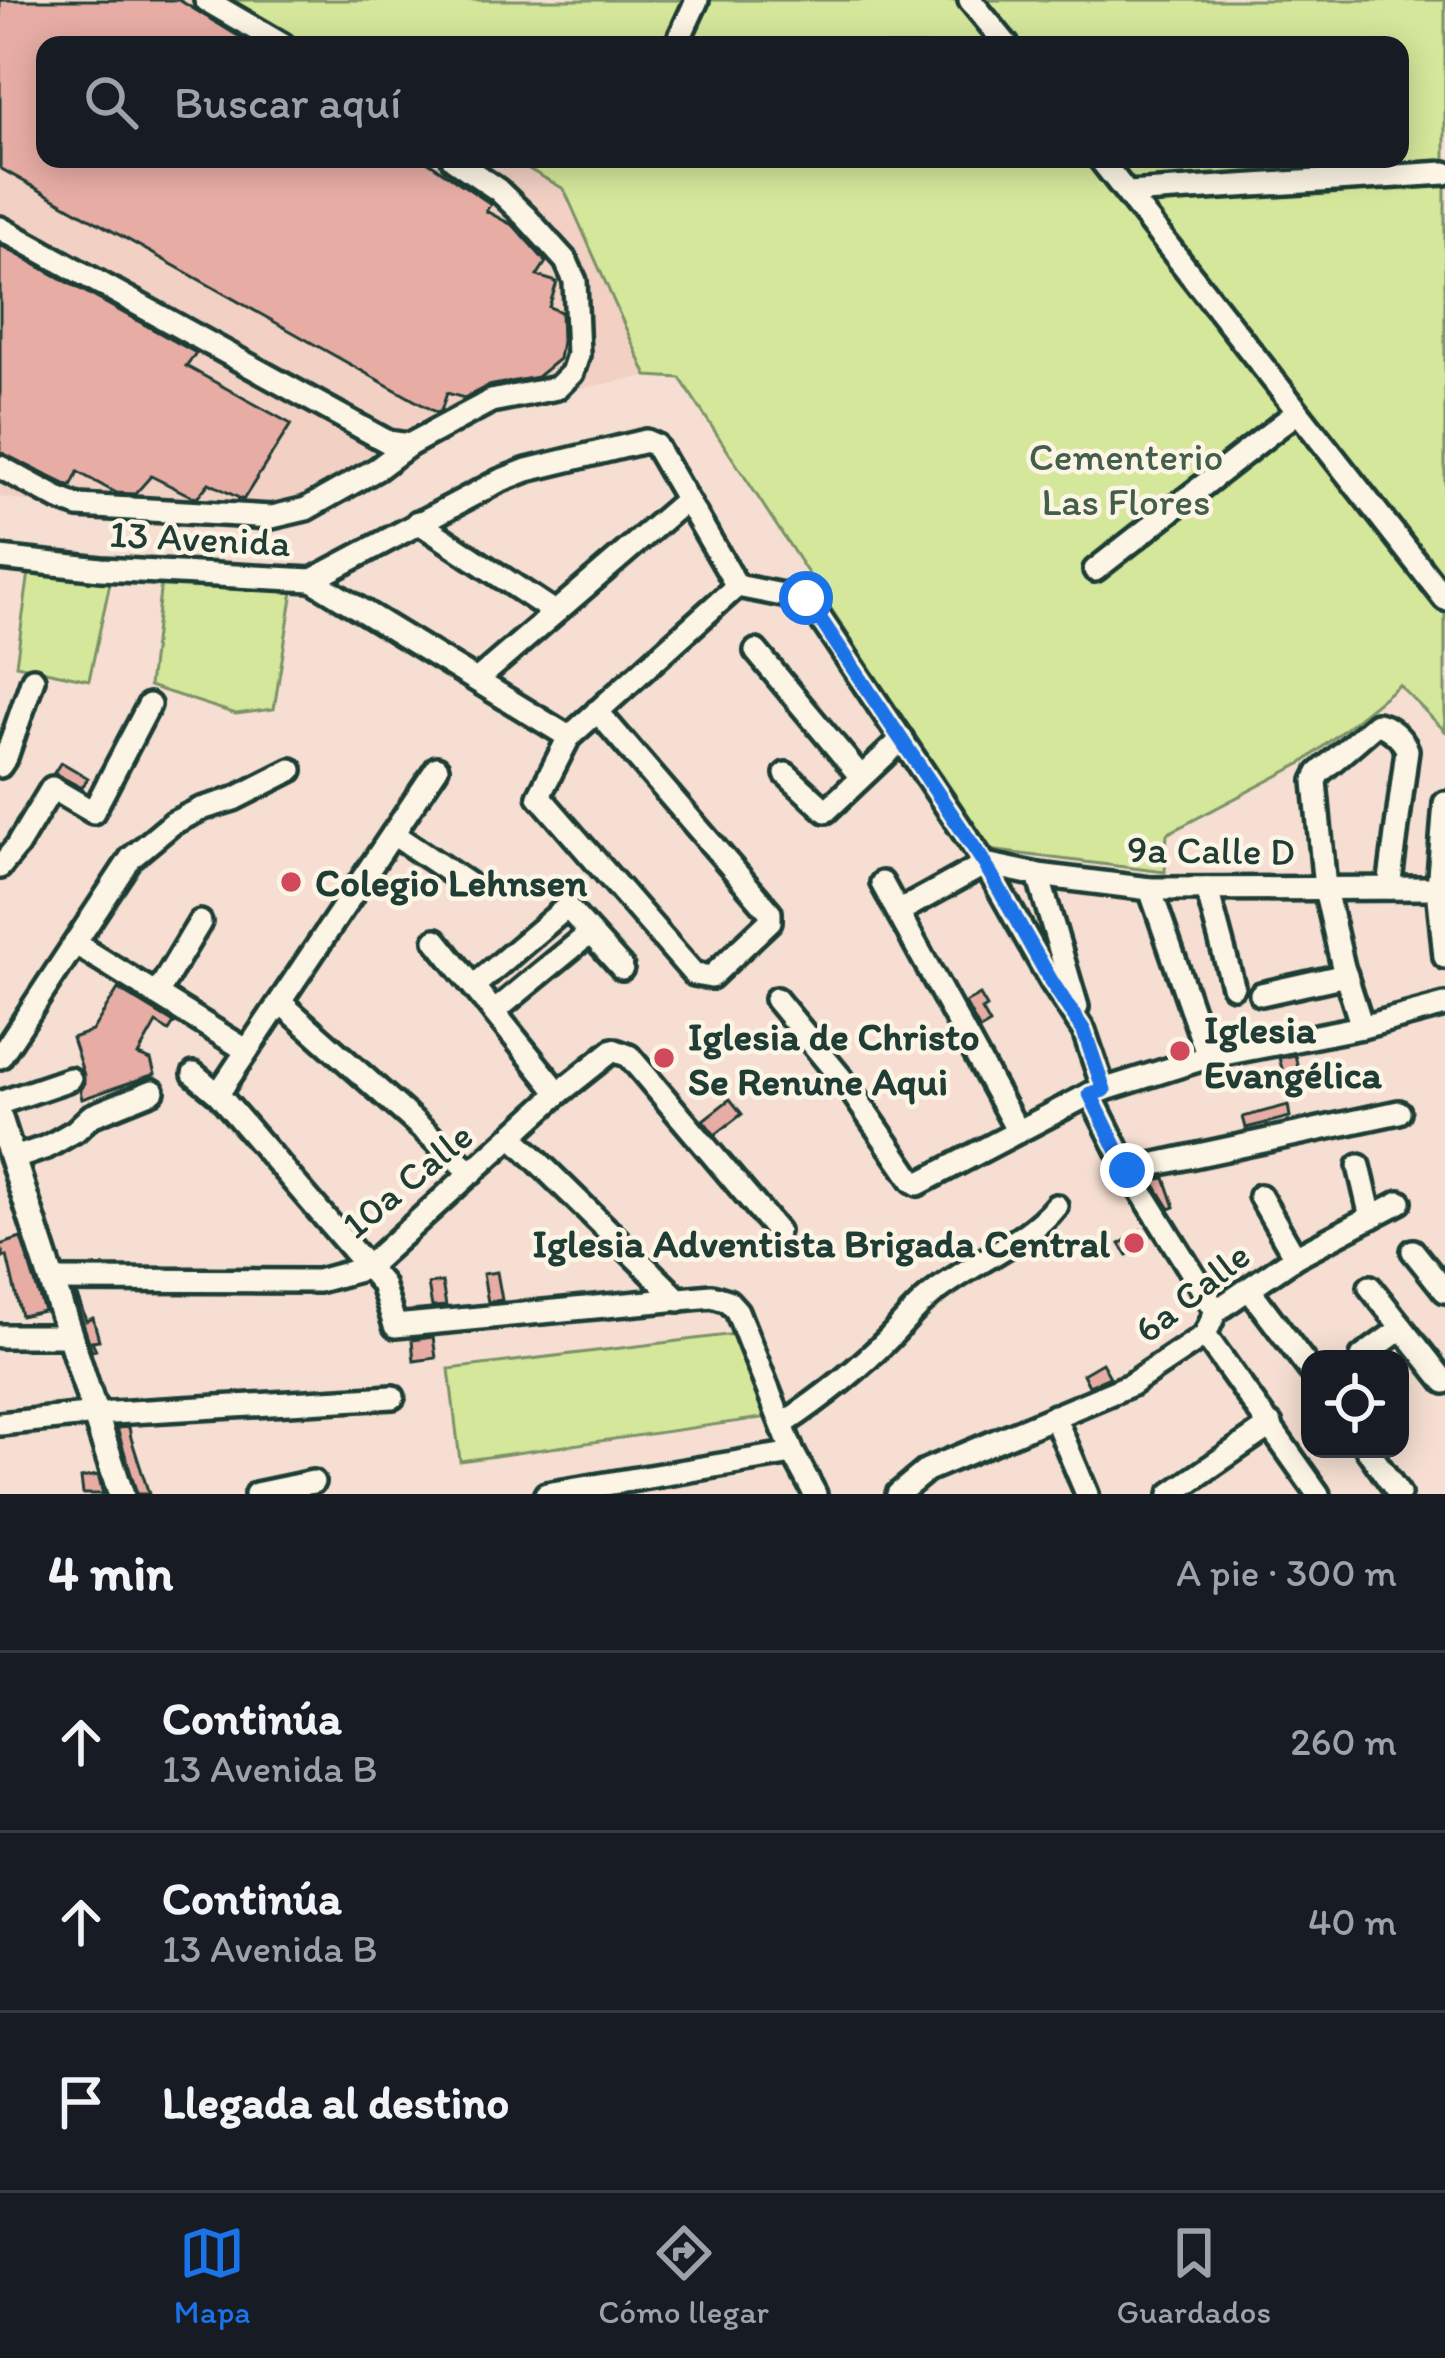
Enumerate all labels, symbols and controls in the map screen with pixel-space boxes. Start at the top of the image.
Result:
search box [36,36,1409,168]
icon: search [78,69,144,135]
text: Buscar aquí [174,75,401,129]
park label: Cementerio Las Flores [1029,433,1223,525]
street label: 13 Avenida [108,510,292,566]
route start [779,571,833,625]
street label: 9a Calle D [1127,825,1295,875]
place label: Colegio Lehnsen [315,859,587,906]
marker: Colegio Lehnsen [278,869,304,895]
place label: Iglesia Evangélica [1204,1006,1382,1098]
place label: Iglesia de Christo Se Renune Aqui [688,1013,980,1105]
marker: Iglesia Evangélica [1167,1038,1193,1064]
marker: Iglesia de Christo Se Renune Aqui [651,1045,677,1071]
street label: 10a Calle [332,1112,482,1248]
route end [1100,1143,1154,1197]
place label: Iglesia Adventista Brigada Central [532,1220,1111,1267]
marker: Iglesia Adventista Brigada Central [1121,1230,1147,1256]
street label: 6a Calle [1125,1231,1259,1353]
map controls [1301,1350,1409,1458]
button: locate [1301,1350,1409,1458]
text: 4 min [48,1542,173,1603]
text: A pie · 300 m [1176,1549,1397,1596]
text: Continúa [162,1691,342,1745]
icon: ahead [48,1709,114,1775]
text: 260 m [1290,1718,1397,1765]
text: 13 Avenida B [162,1745,377,1792]
text: Continúa [162,1871,342,1925]
icon: ahead [48,1889,114,1955]
text: 40 m [1308,1898,1397,1945]
text: 13 Avenida B [162,1925,377,1972]
icon: arrive [48,2069,114,2135]
text: Llegada al destino [162,2075,509,2129]
tab: Mapa [174,2220,251,2331]
tab: Cómo llegar [598,2220,769,2331]
tab: Guardados [1117,2220,1271,2331]

